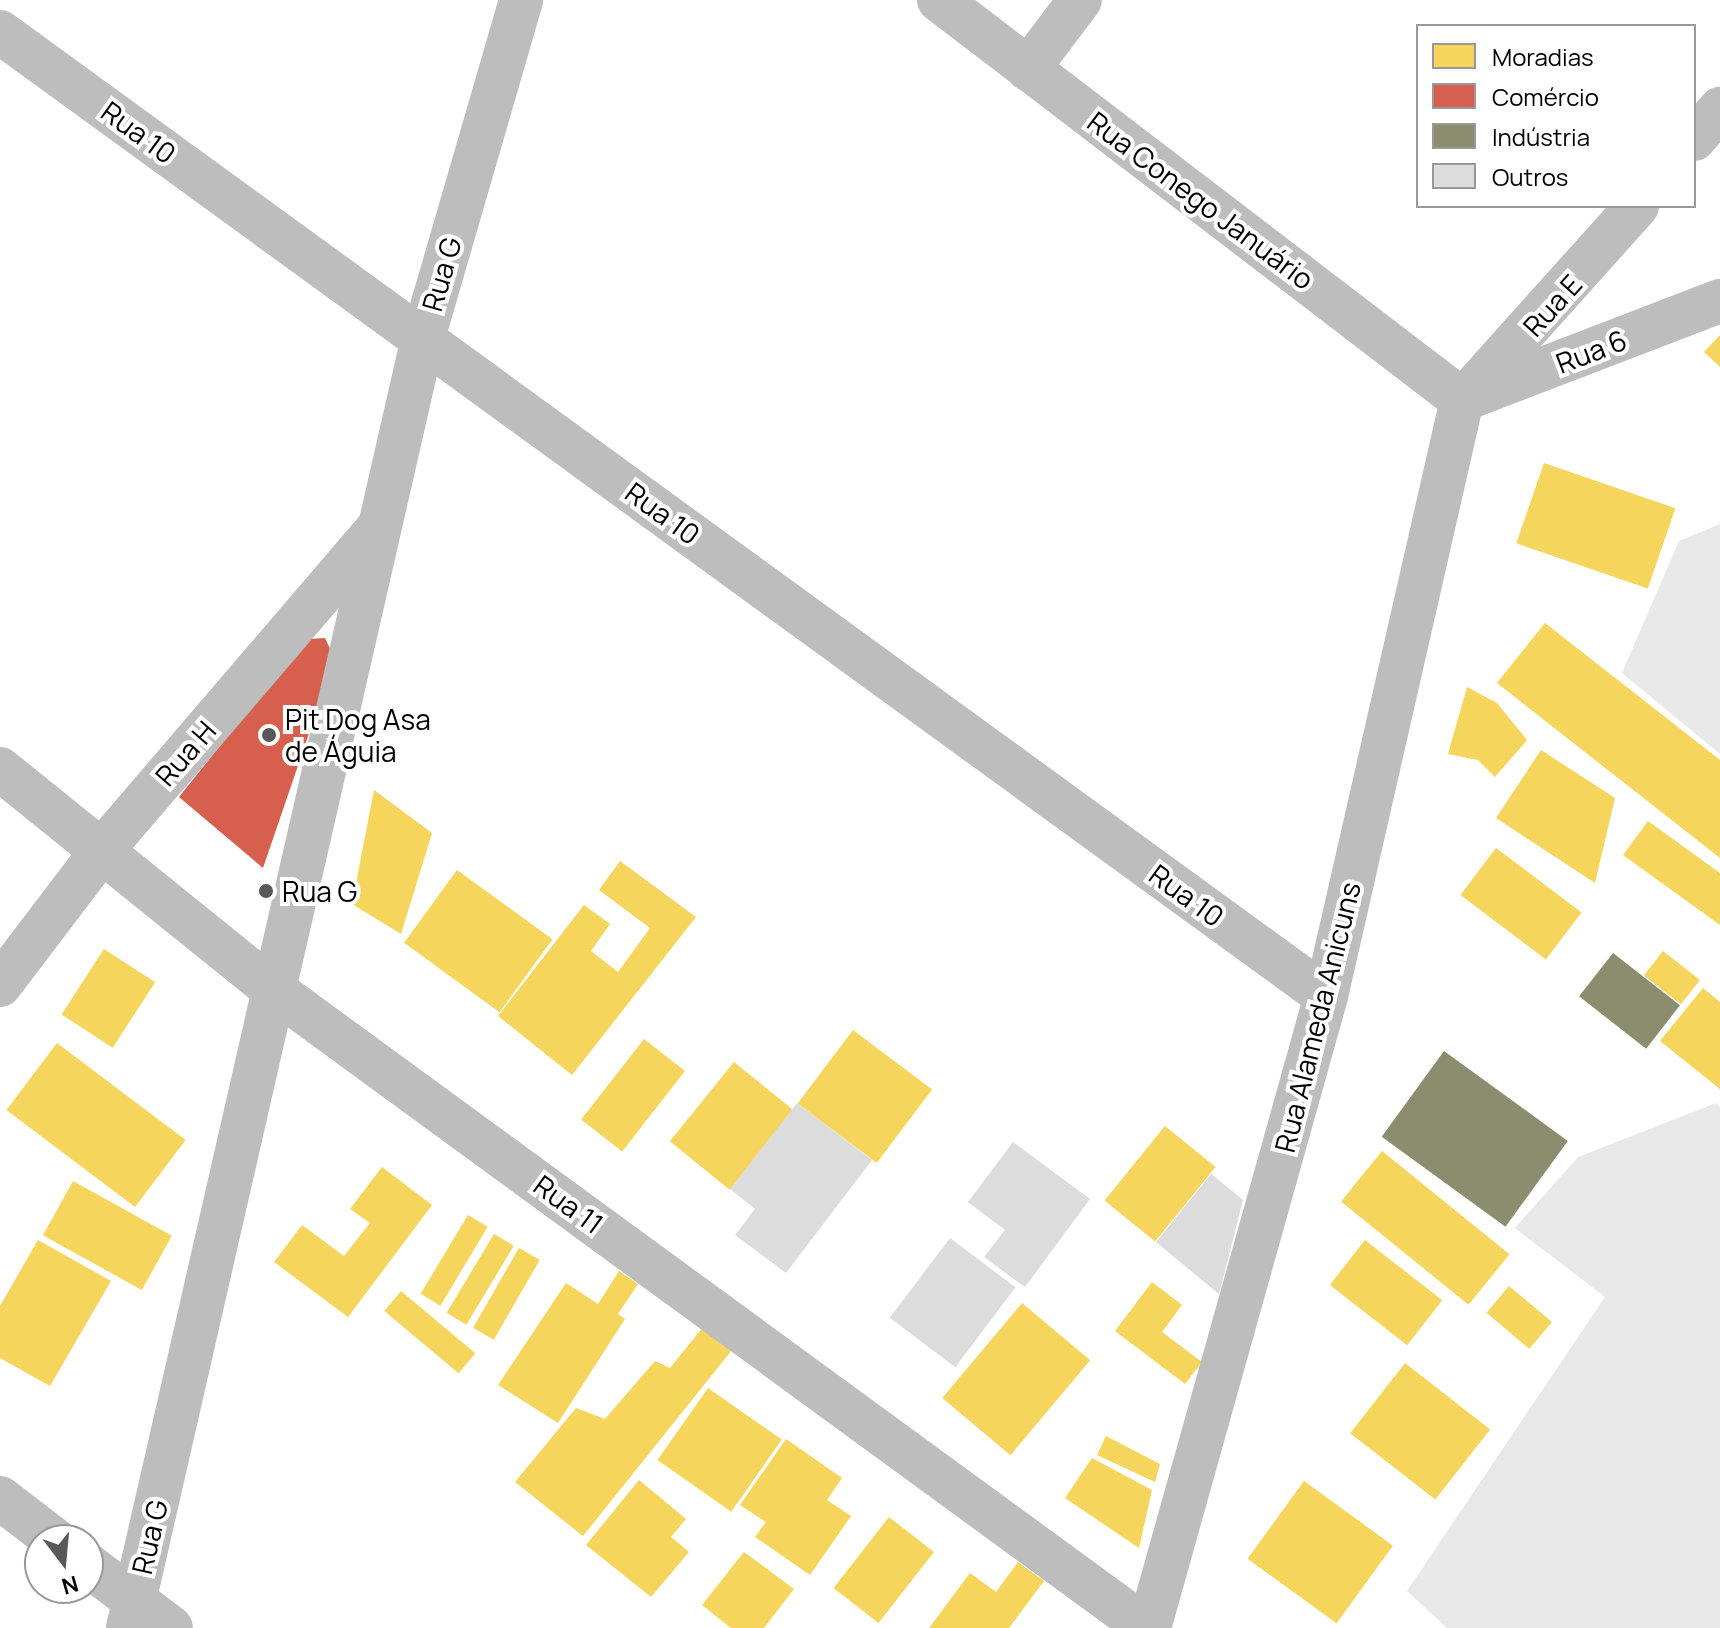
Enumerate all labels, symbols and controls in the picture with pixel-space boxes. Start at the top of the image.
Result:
legend [1416,24,1696,208]
text: Moradias [1492,40,1594,73]
text: Comércio [1492,80,1599,113]
street label: Rua 10 [95,94,183,170]
street label: Rua Conego Januário [1081,104,1321,296]
text: Indústria [1492,120,1590,153]
text: Outros [1492,160,1568,193]
street label: Rua G [414,233,468,315]
street label: Rua E [1516,267,1588,343]
street label: Rua 6 [1551,322,1631,380]
street label: Rua 10 [619,475,707,551]
place label: Pit Dog Asa de Águia [285,702,431,768]
street label: Rua H [148,714,222,792]
marker: Pit Dog Asa de Águia [260,726,278,744]
street label: Rua 10 [1143,857,1231,933]
place label: Rua G [282,874,357,908]
street label: Rua Alameda Anicuns [1267,878,1367,1156]
marker: Rua G [257,882,275,900]
street label: Rua 11 [528,1168,610,1240]
street label: Rua G [124,1497,174,1577]
north arrow [24,1524,104,1604]
text: N [58,1569,82,1602]

